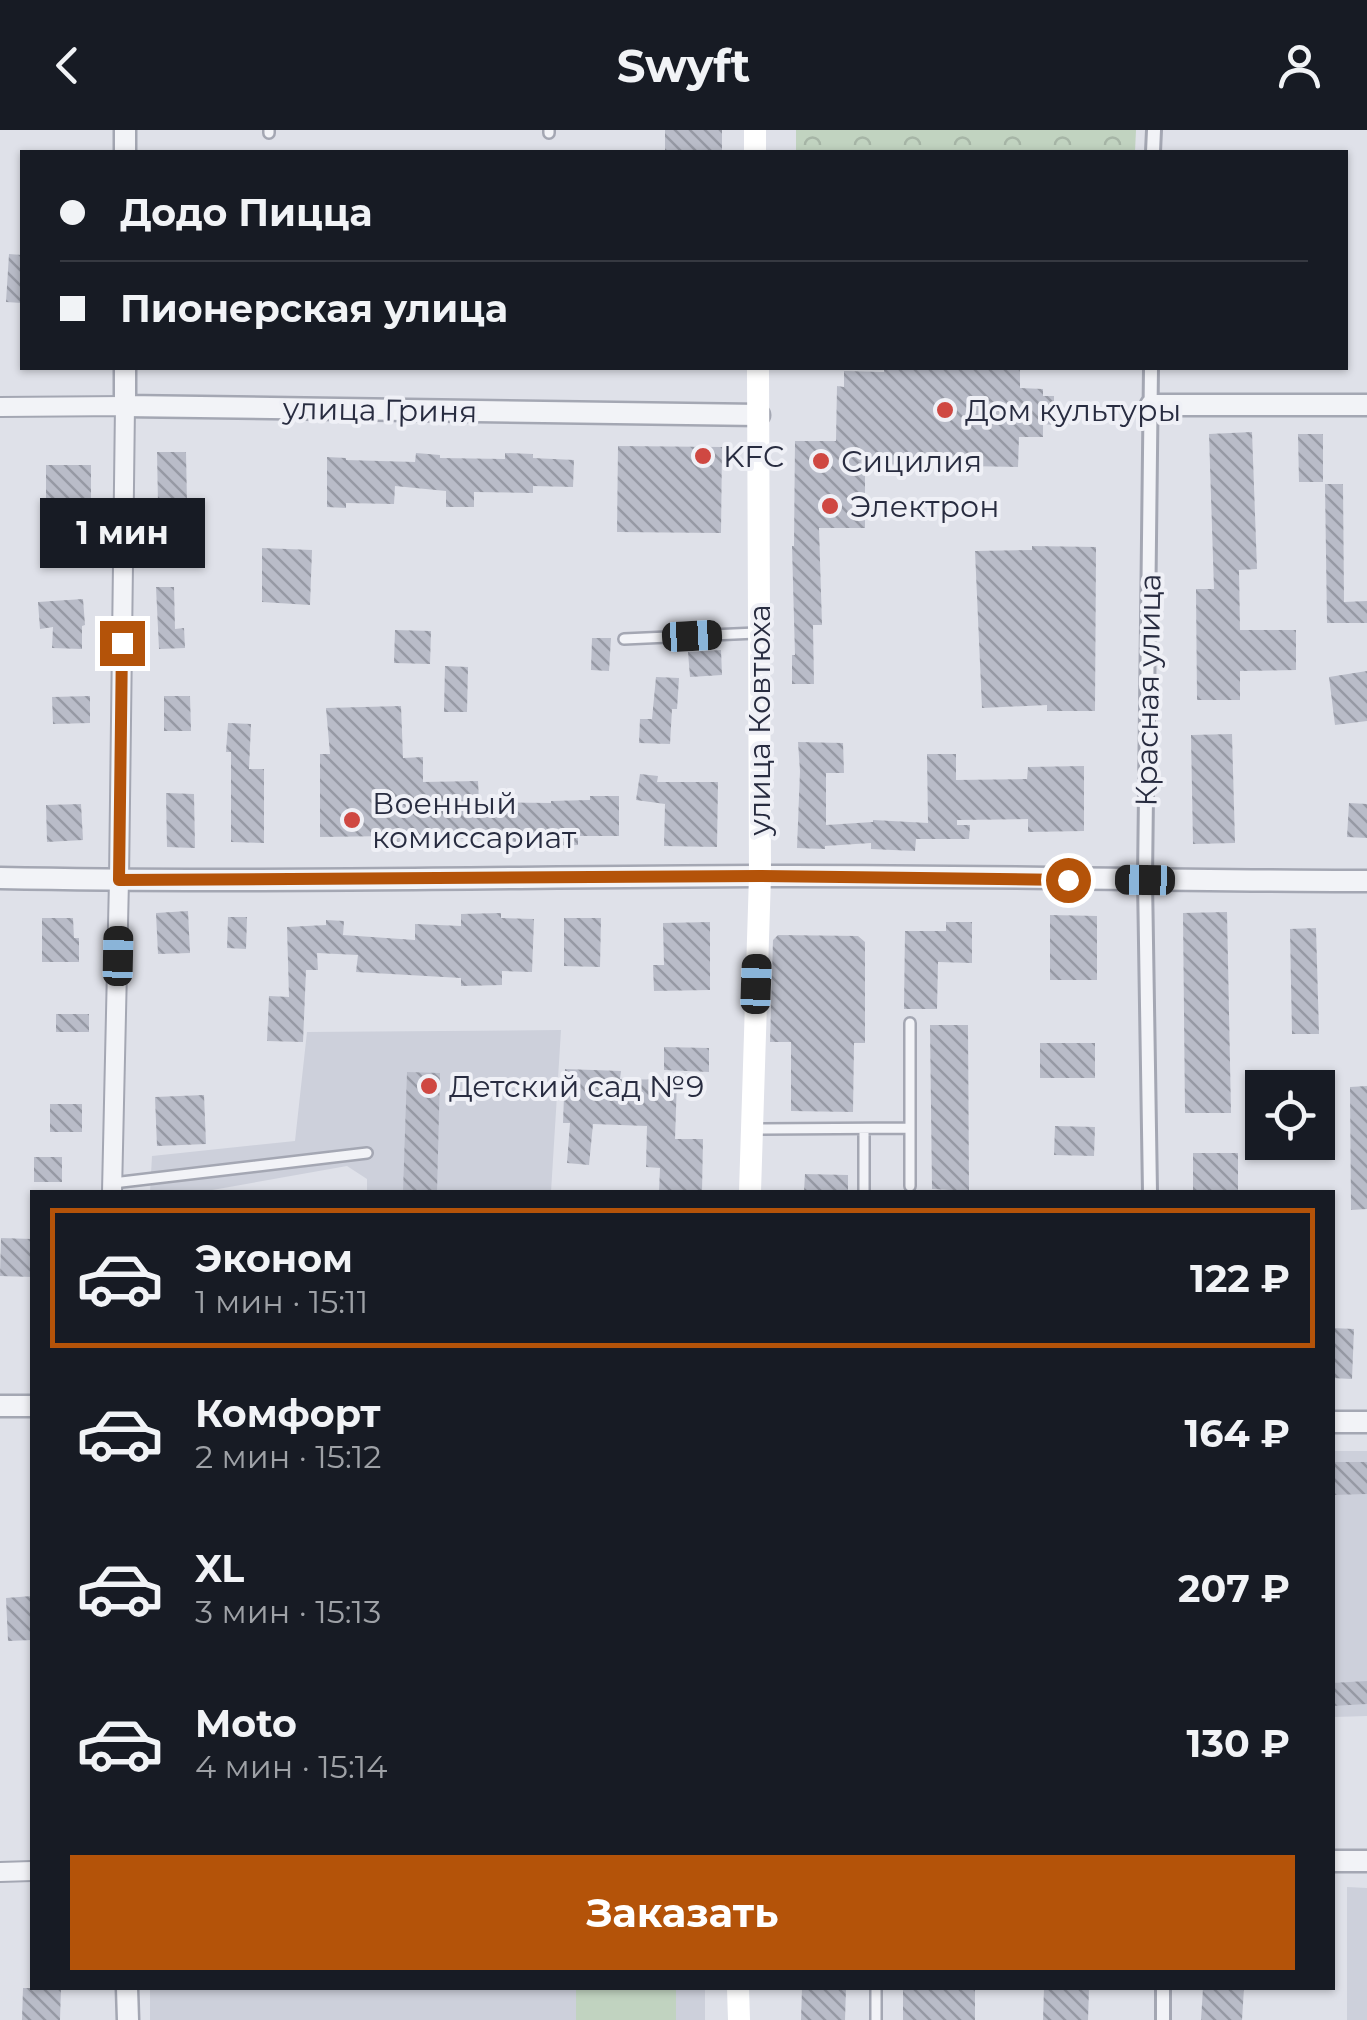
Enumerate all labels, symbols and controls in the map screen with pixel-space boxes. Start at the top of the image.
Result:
icon: back [40,38,95,93]
text: Swyft [617,38,750,93]
icon: person [1272,38,1327,93]
text: Додо Пицца [120,189,372,236]
text: Пионерская улица [120,285,508,332]
street label: улица Гриня [281,390,478,430]
place label: Дом культуры [965,392,1181,429]
marker: Дом культуры [934,399,956,421]
place label: KFC [723,438,784,475]
place label: Сицилия [841,443,982,480]
marker: KFC [692,445,714,467]
marker: Сицилия [810,450,832,472]
place label: Электрон [850,488,999,525]
marker: Электрон [819,495,841,517]
callout: 1 мин [39,498,204,568]
text: 1 мин [76,513,169,552]
street label: Красная улица [1127,573,1169,807]
street label: улица Ковтюха [741,604,778,837]
car [661,619,723,653]
route end [100,621,145,666]
place label: Военный комиссариат [372,785,577,856]
marker: Военный комиссариат [341,809,363,831]
route start [1046,858,1091,903]
car [1115,864,1175,896]
car [102,926,134,986]
car [740,953,772,1015]
place label: Детский сад №9 [449,1068,704,1105]
map controls [1245,1070,1335,1160]
button: locate [1245,1070,1335,1160]
marker: Детский сад №9 [418,1075,440,1097]
icon: car [75,1233,165,1323]
text: Эконом [195,1235,353,1282]
text: 122 ₽ [1190,1255,1290,1302]
text: 1 мин · 15:11 [195,1282,368,1321]
icon: car [75,1388,165,1478]
text: Комфорт [195,1390,381,1437]
text: 164 ₽ [1184,1410,1290,1457]
text: 2 мин · 15:12 [195,1437,381,1476]
icon: car [75,1543,165,1633]
text: XL [195,1545,244,1592]
text: 207 ₽ [1178,1565,1290,1612]
text: 3 мин · 15:13 [195,1592,381,1631]
icon: car [75,1698,165,1788]
text: Moto [195,1700,297,1747]
text: 130 ₽ [1187,1720,1290,1767]
text: 4 мин · 15:14 [195,1747,387,1786]
button: Заказать [70,1855,1295,1970]

